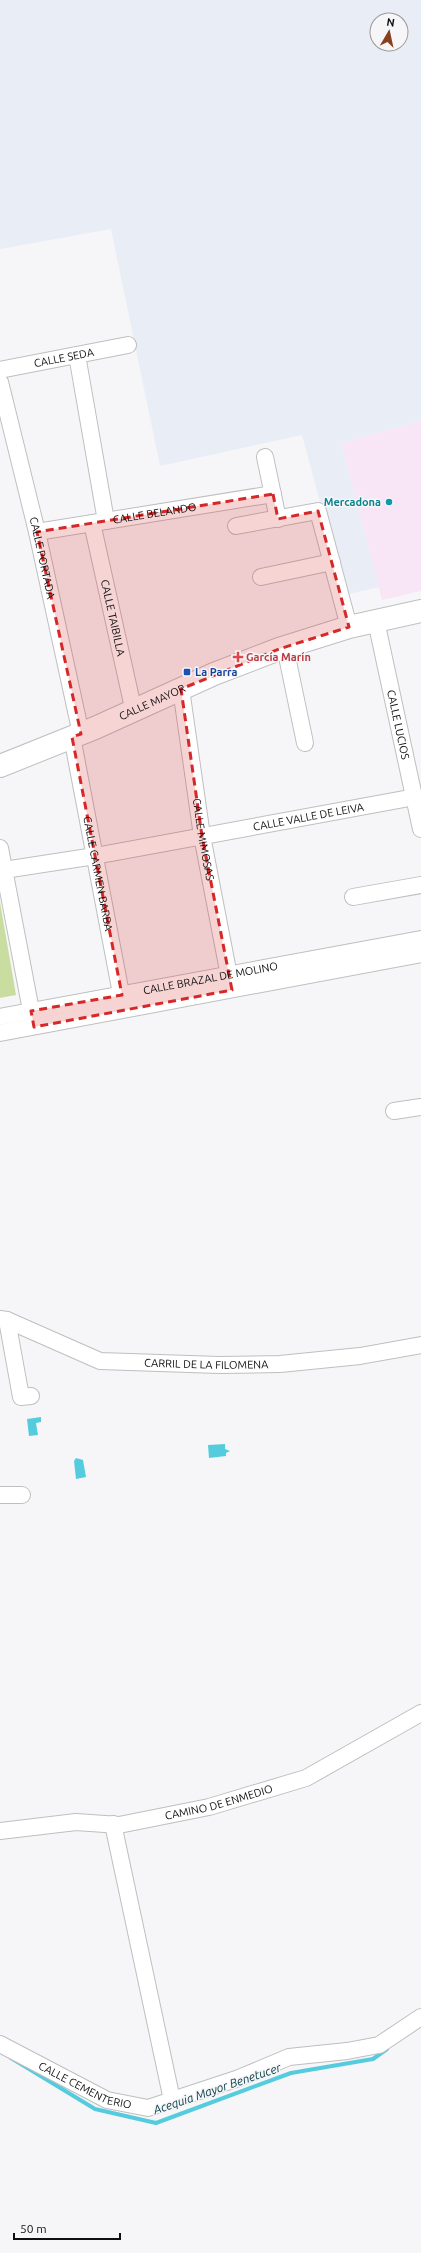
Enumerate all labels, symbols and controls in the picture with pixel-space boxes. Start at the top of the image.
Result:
north arrow [369,12,409,52]
text: N [386,16,396,29]
street label: CALLE SEDA [33,346,96,369]
place label: Mercadona [324,496,381,508]
marker: Mercadona [384,497,394,507]
street label: CALLE BELANDO [112,500,197,526]
street label: CALLE PORTADA [28,516,58,601]
street label: CALLE TAIBILLA [99,578,128,658]
place label: García Marín [246,651,311,663]
marker: García Marín [233,652,243,662]
place label: La Parra [195,666,237,678]
marker: La Parra [182,667,192,677]
street label: CALLE MAYOR [117,682,187,722]
street label: CALLE LUCIOS [385,689,412,761]
street label: CALLE MIMOSAS [191,797,217,882]
street label: CALLE VALLE DE LEIVA [252,800,365,833]
street label: CALLE CARMEN BARBA [81,815,115,933]
street label: CALLE BRAZAL DE MOLINO [142,960,279,996]
street label: CARRIL DE LA FILOMENA [144,1356,269,1371]
street label: CAMINO DE ENMEDIO [164,1782,274,1822]
street label: CALLE CEMENTERIO [37,2059,132,2111]
water label: Acequia Mayor Benetucer [150,2060,283,2117]
scale bar [14,2215,120,2241]
text: 50 m [20,2222,47,2235]

